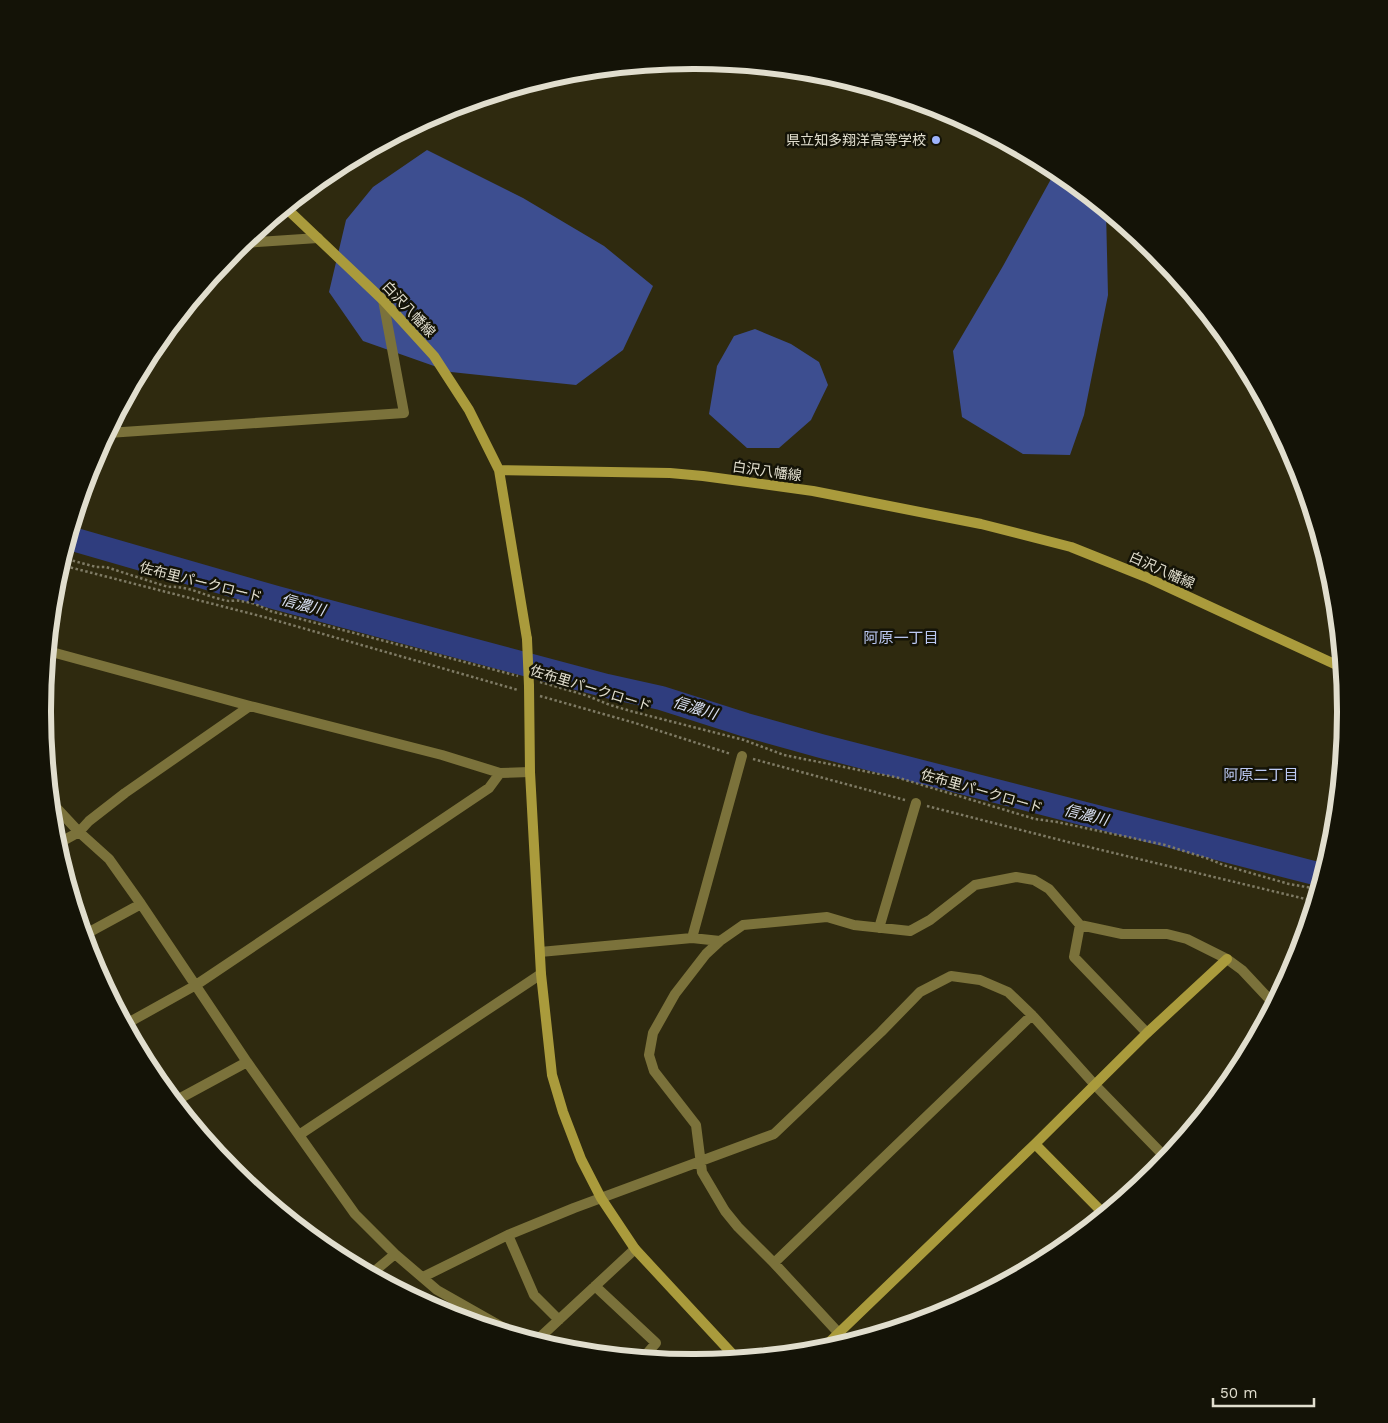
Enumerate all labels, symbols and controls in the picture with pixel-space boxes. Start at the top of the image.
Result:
place label: 県立知多翔洋高等学校 [786,132,926,148]
marker: 県立知多翔洋高等学校 [930,134,942,146]
street label: 白沢八幡線 [379,278,439,340]
street label: 白沢八幡線 [731,458,803,484]
street label: 白沢八幡線 [1127,548,1197,592]
street label: 佐布里パークロード [138,559,264,605]
water label: 信濃川 [279,590,329,620]
district label: 阿原一丁目 [863,629,939,647]
street label: 佐布里パークロード [528,662,654,714]
water label: 信濃川 [671,693,721,724]
street label: 佐布里パークロード [919,766,1045,816]
district label: 阿原二丁目 [1223,766,1299,784]
water label: 信濃川 [1062,801,1112,830]
scale bar [1213,1376,1314,1408]
text: 50 m [1220,1384,1257,1402]

